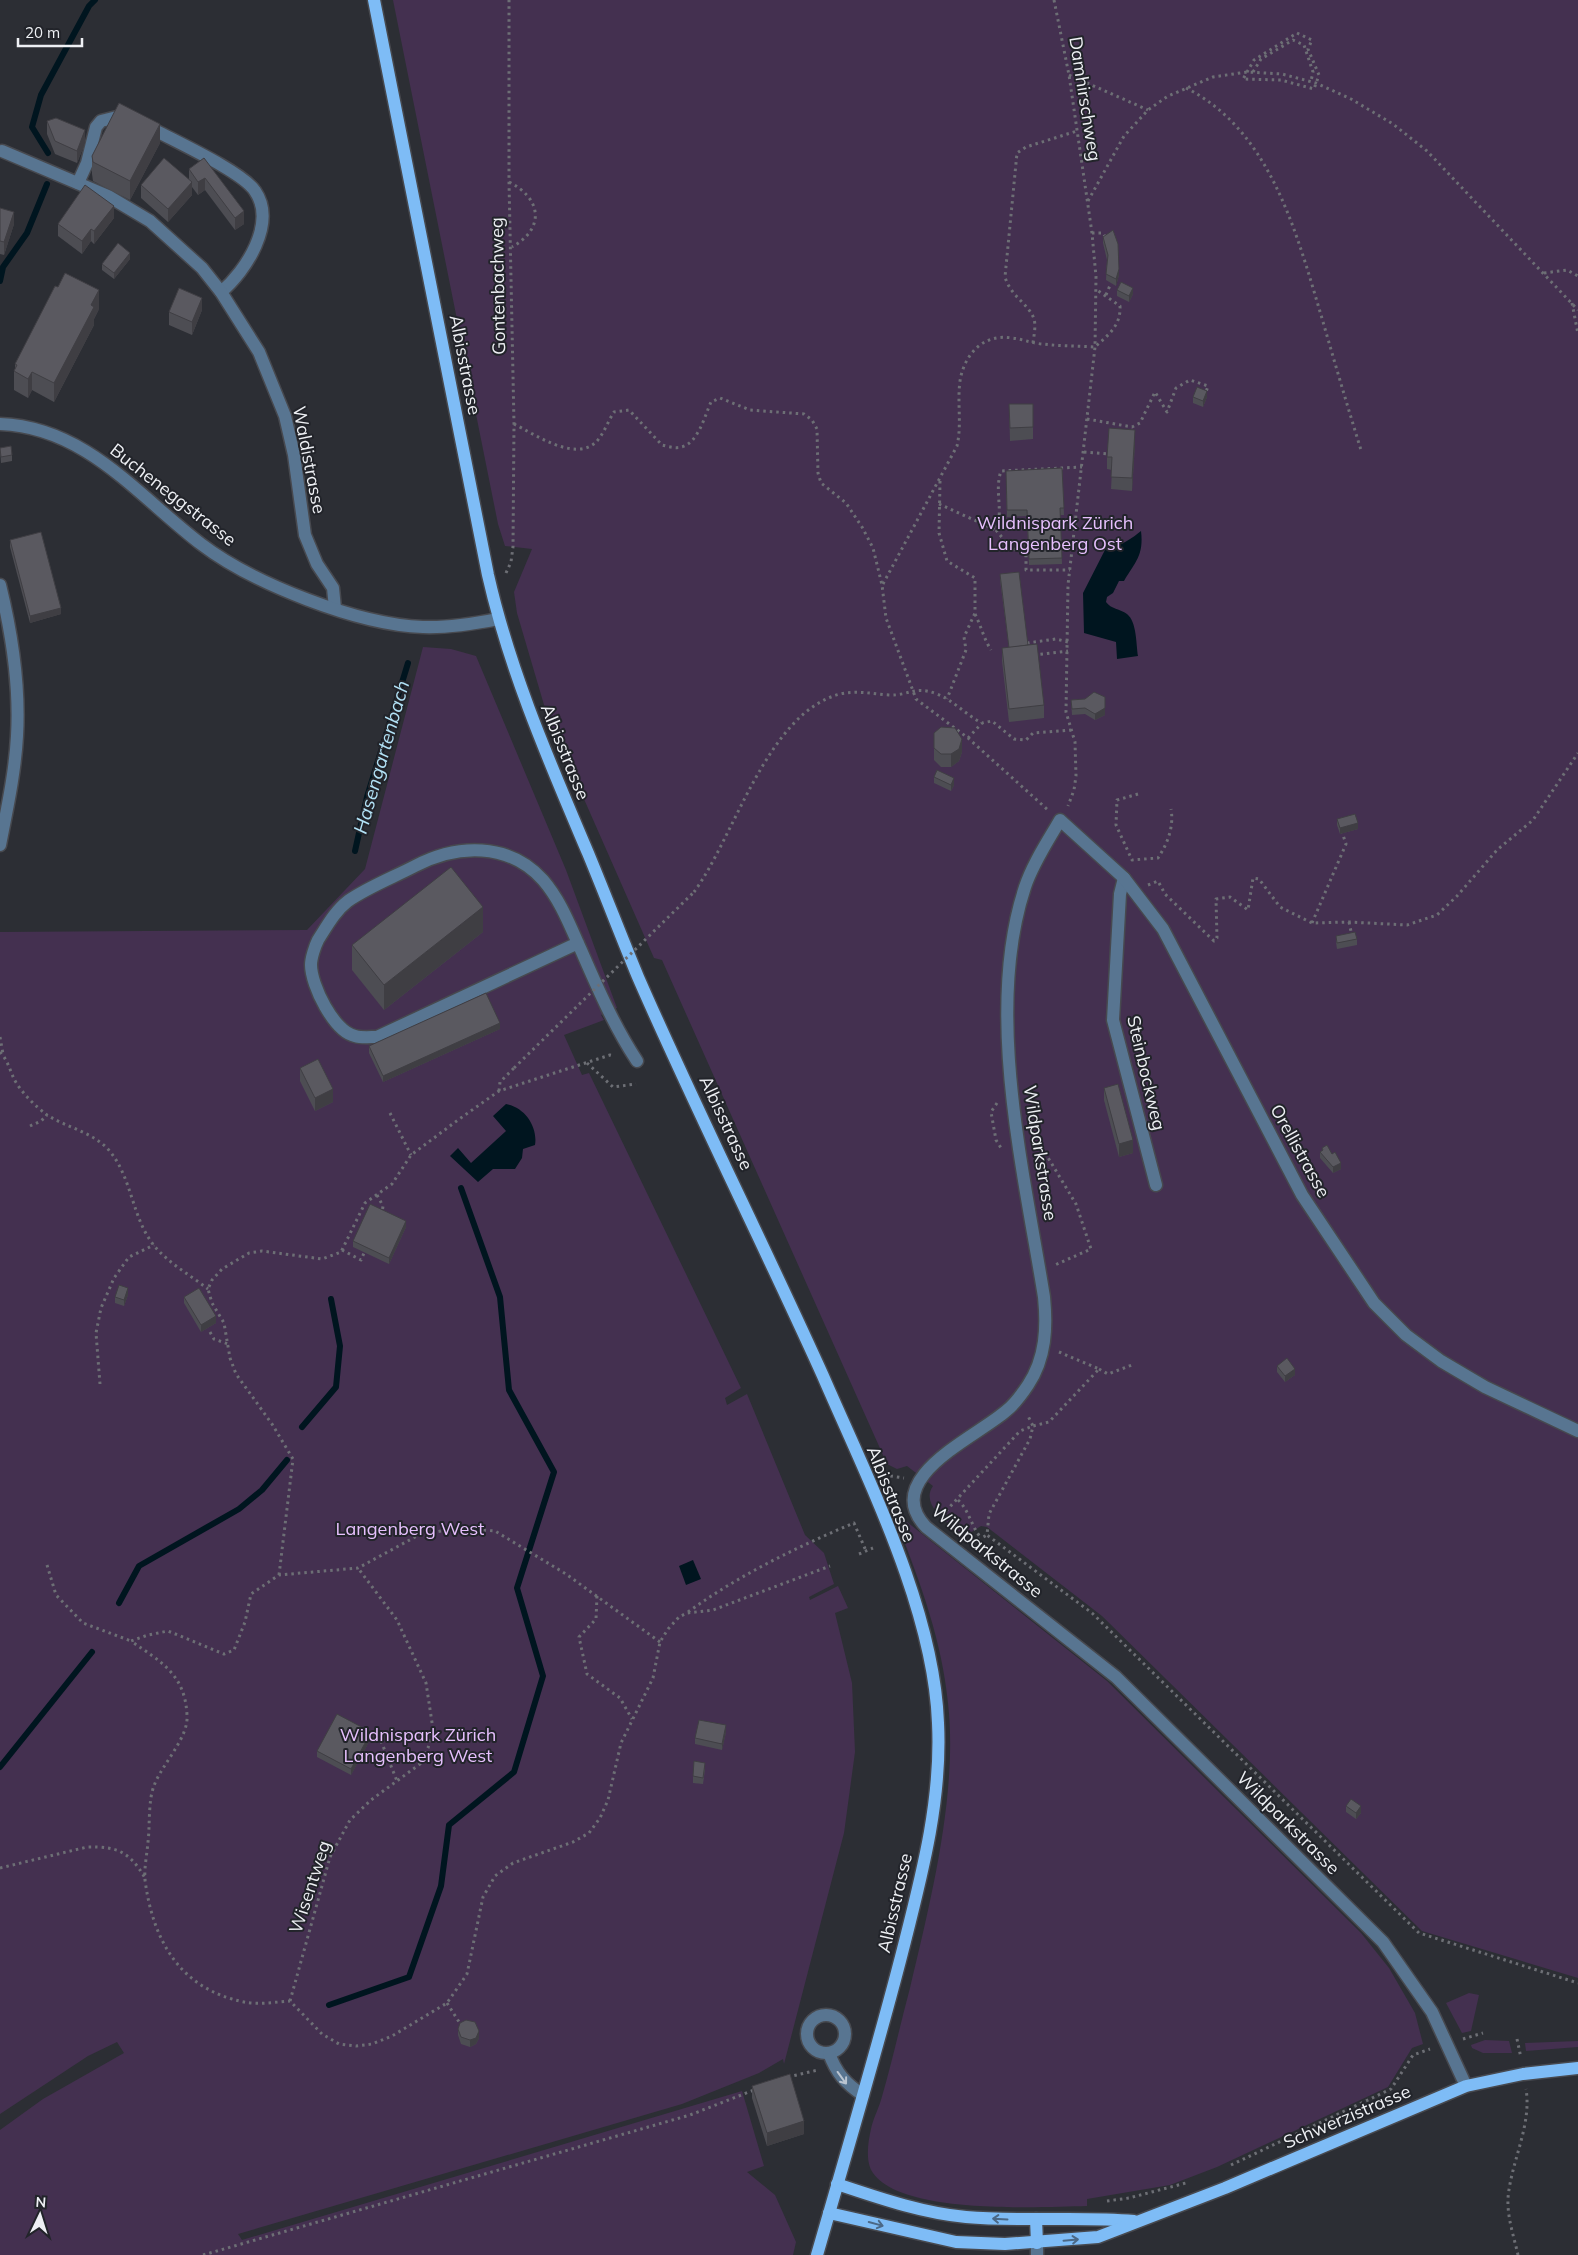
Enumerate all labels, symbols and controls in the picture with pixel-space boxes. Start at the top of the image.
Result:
scale bar [18,15,81,47]
text: 20 m [25,23,60,42]
street label: Damhirschweg [1064,35,1107,163]
street label: Gontenbachweg [485,217,510,355]
street label: Albisstrasse [445,313,486,417]
street label: Waldistrasse [288,404,331,516]
street label: Bucheneggstrasse [106,438,241,551]
park label: Wildnispark Zürich Langenberg Ost [977,511,1133,555]
water label: Hasengartenbach [348,678,414,836]
street label: Albisstrasse [536,700,595,803]
street label: Steinbockweg [1122,1013,1171,1133]
street label: Albisstrasse [695,1072,758,1174]
street label: Wildparkstrasse [1018,1084,1063,1222]
street label: Orellistrasse [1265,1100,1335,1201]
street label: Albisstrasse [862,1442,921,1545]
street label: Wildparkstrasse [927,1499,1048,1603]
park label: Langenberg West [336,1517,484,1540]
park label: Wildnispark Zürich Langenberg West [340,1723,496,1767]
street label: Wildparkstrasse [1232,1766,1345,1879]
street label: Wisentweg [284,1838,335,1936]
street label: Albisstrasse [872,1851,917,1955]
one-way arrow [837,2071,847,2085]
street label: Schwerzistrasse [1280,2079,1414,2154]
north arrow [15,2190,65,2240]
text: N [35,2193,47,2211]
one-way arrow [992,2214,1008,2223]
one-way arrow [868,2220,884,2229]
one-way arrow [1063,2235,1079,2245]

